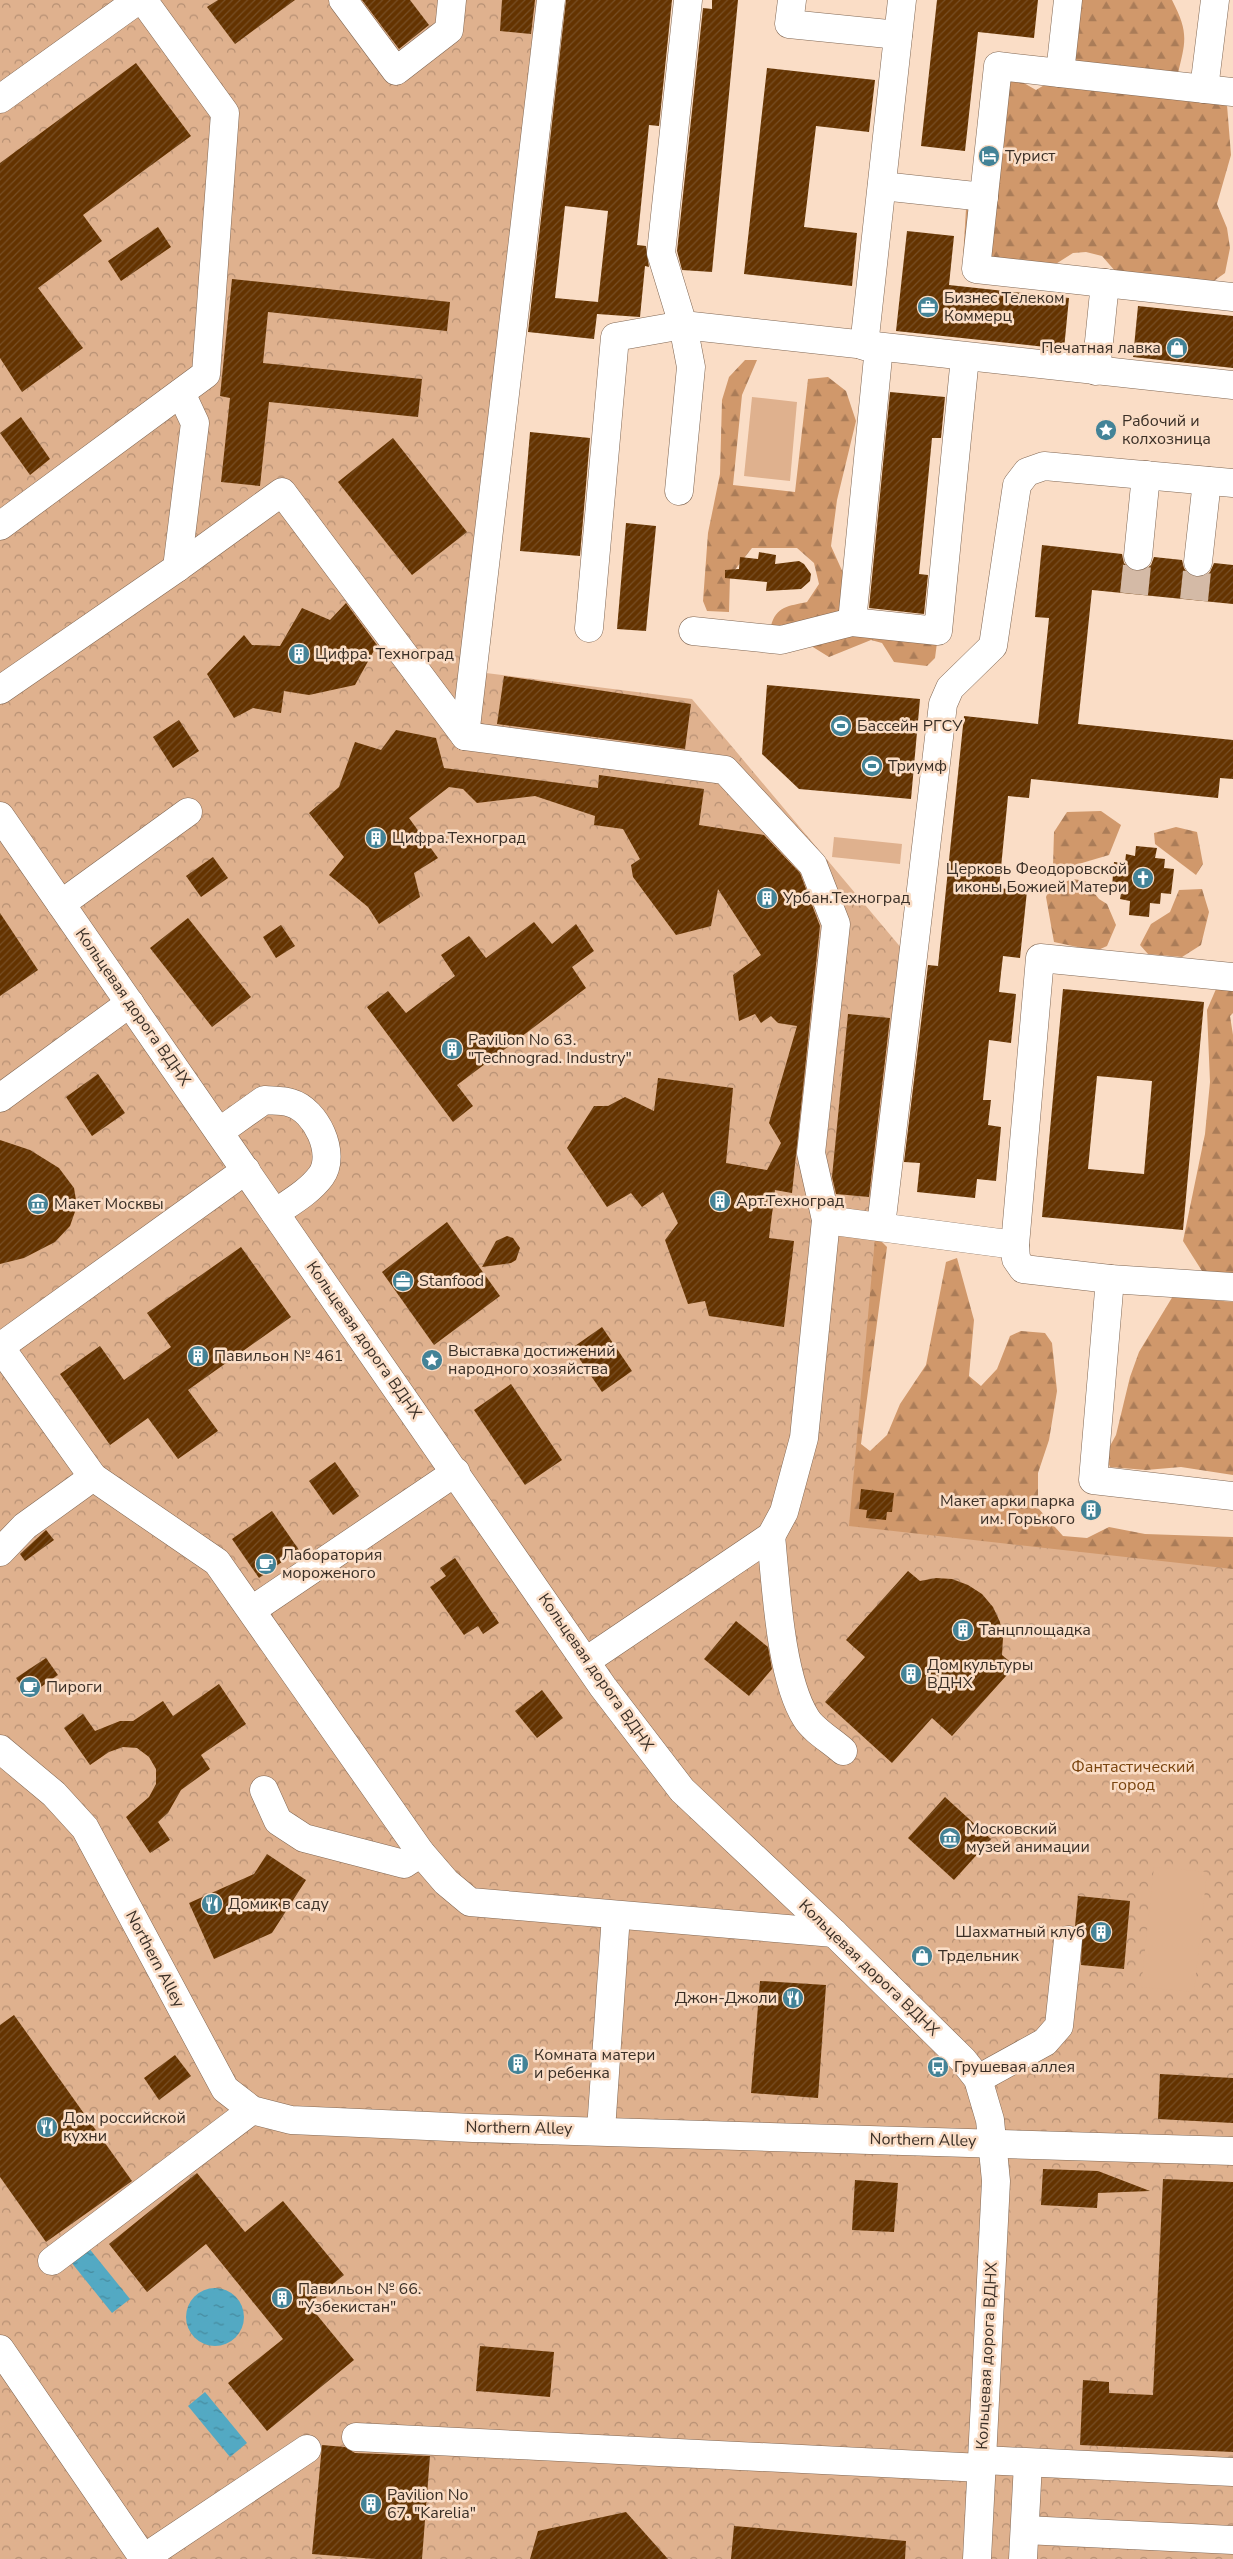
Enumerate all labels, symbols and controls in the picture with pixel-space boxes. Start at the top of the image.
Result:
hotel icon: Турист [977,144,1001,168]
place label: Турист [1005,145,1056,167]
place label: Бизнес Телеком Коммерц [944,287,1065,327]
office icon: Бизнес Телеком Коммерц [916,295,940,319]
shop icon: Печатная лавка [1165,336,1189,360]
place label: Печатная лавка [1041,337,1161,359]
place label: Рабочий и колхозница [1122,410,1211,450]
place icon: Рабочий и колхозница [1094,418,1118,442]
building icon: Цифра. Техноград [287,642,311,666]
place label: Цифра. Техноград [315,643,455,665]
sports icon: Бассейн РГСУ [829,714,853,738]
place label: Бассейн РГСУ [857,715,963,737]
sports icon: Триумф [860,754,884,778]
place label: Триумф [888,755,947,777]
building icon: Цифра.Техноград [364,826,388,850]
place label: Цифра.Техноград [392,827,527,849]
place label: Церковь Феодоровской иконы Божией Матери [946,858,1127,898]
church icon: Церковь Феодоровской иконы Божией Матери [1131,866,1155,890]
building icon: Урбан.Техноград [755,886,779,910]
place label: Урбан.Техноград [782,887,911,909]
street label: Кольцевая дорога ВДНХ [70,924,196,1091]
place label: Pavilion No 63. "Technograd. Industry" [468,1029,632,1069]
building icon: Pavilion No 63. "Technograd. Industry" [440,1037,464,1061]
building icon: Арт.Техноград [708,1189,732,1213]
place label: Арт.Техноград [736,1190,845,1212]
museum icon: Макет Москвы [26,1192,50,1216]
place label: Макет Москвы [54,1193,164,1215]
street label: Кольцевая дорога ВДНХ [301,1257,427,1424]
office icon: Stanfood [391,1269,415,1293]
place label: Stanfood [419,1270,484,1292]
place label: Выставка достижений народного хозяйства [448,1340,616,1380]
building icon: Павильон № 461 [186,1344,210,1368]
place label: Павильон № 461 [214,1345,343,1367]
place icon: Выставка достижений народного хозяйства [420,1348,444,1372]
place label: Макет арки парка им. Горького [940,1490,1075,1530]
building icon: Макет арки парка им. Горького [1079,1498,1103,1522]
place label: Лаборатория мороженого [282,1544,382,1584]
cafe icon: Лаборатория мороженого [254,1552,278,1576]
street label: Кольцевая дорога ВДНХ [533,1589,659,1756]
building icon: Танцплощадка [951,1618,975,1642]
place label: Танцплощадка [979,1619,1091,1641]
place label: Дом культуры ВДНХ [927,1654,1034,1694]
building icon: Дом культуры ВДНХ [899,1662,923,1686]
cafe icon: Пироги [18,1675,42,1699]
place label: Пироги [46,1676,102,1698]
park label: Фантастический город [1071,1756,1195,1796]
place label: Московский музей анимации [966,1818,1090,1858]
museum icon: Московский музей анимации [938,1826,962,1850]
restaurant icon: Домик в саду [200,1892,224,1916]
place label: Домик в саду [228,1893,329,1915]
street label: Кольцевая дорога ВДНХ [794,1895,945,2042]
street label: Northern Alley [120,1907,190,2012]
building icon: Шахматный клуб [1089,1920,1113,1944]
place label: Шахматный клуб [955,1921,1085,1943]
shop icon: Трдельник [910,1944,934,1968]
place label: Трдельник [938,1945,1020,1967]
restaurant icon: Джон-Джоли [781,1986,805,2010]
place label: Джон-Джоли [675,1987,777,2009]
place label: Комната матери и ребенка [534,2044,655,2084]
building icon: Комната матери и ребенка [506,2052,530,2076]
bus stop icon: Грушевая аллея [926,2055,950,2079]
place label: Грушевая аллея [954,2056,1075,2078]
place label: Дом российской кухни [63,2107,186,2147]
restaurant icon: Дом российской кухни [35,2115,59,2139]
street label: Northern Alley [465,2116,573,2140]
street label: Northern Alley [869,2128,977,2152]
street label: Кольцевая дорога ВДНХ [971,2261,1003,2450]
place label: Павильон № 66. "Узбекистан" [298,2278,421,2318]
building icon: Павильон № 66. "Узбекистан" [270,2286,294,2310]
place label: Pavilion No 67. "Karelia" [387,2484,476,2524]
building icon: Pavilion No 67. "Karelia" [359,2492,383,2516]

